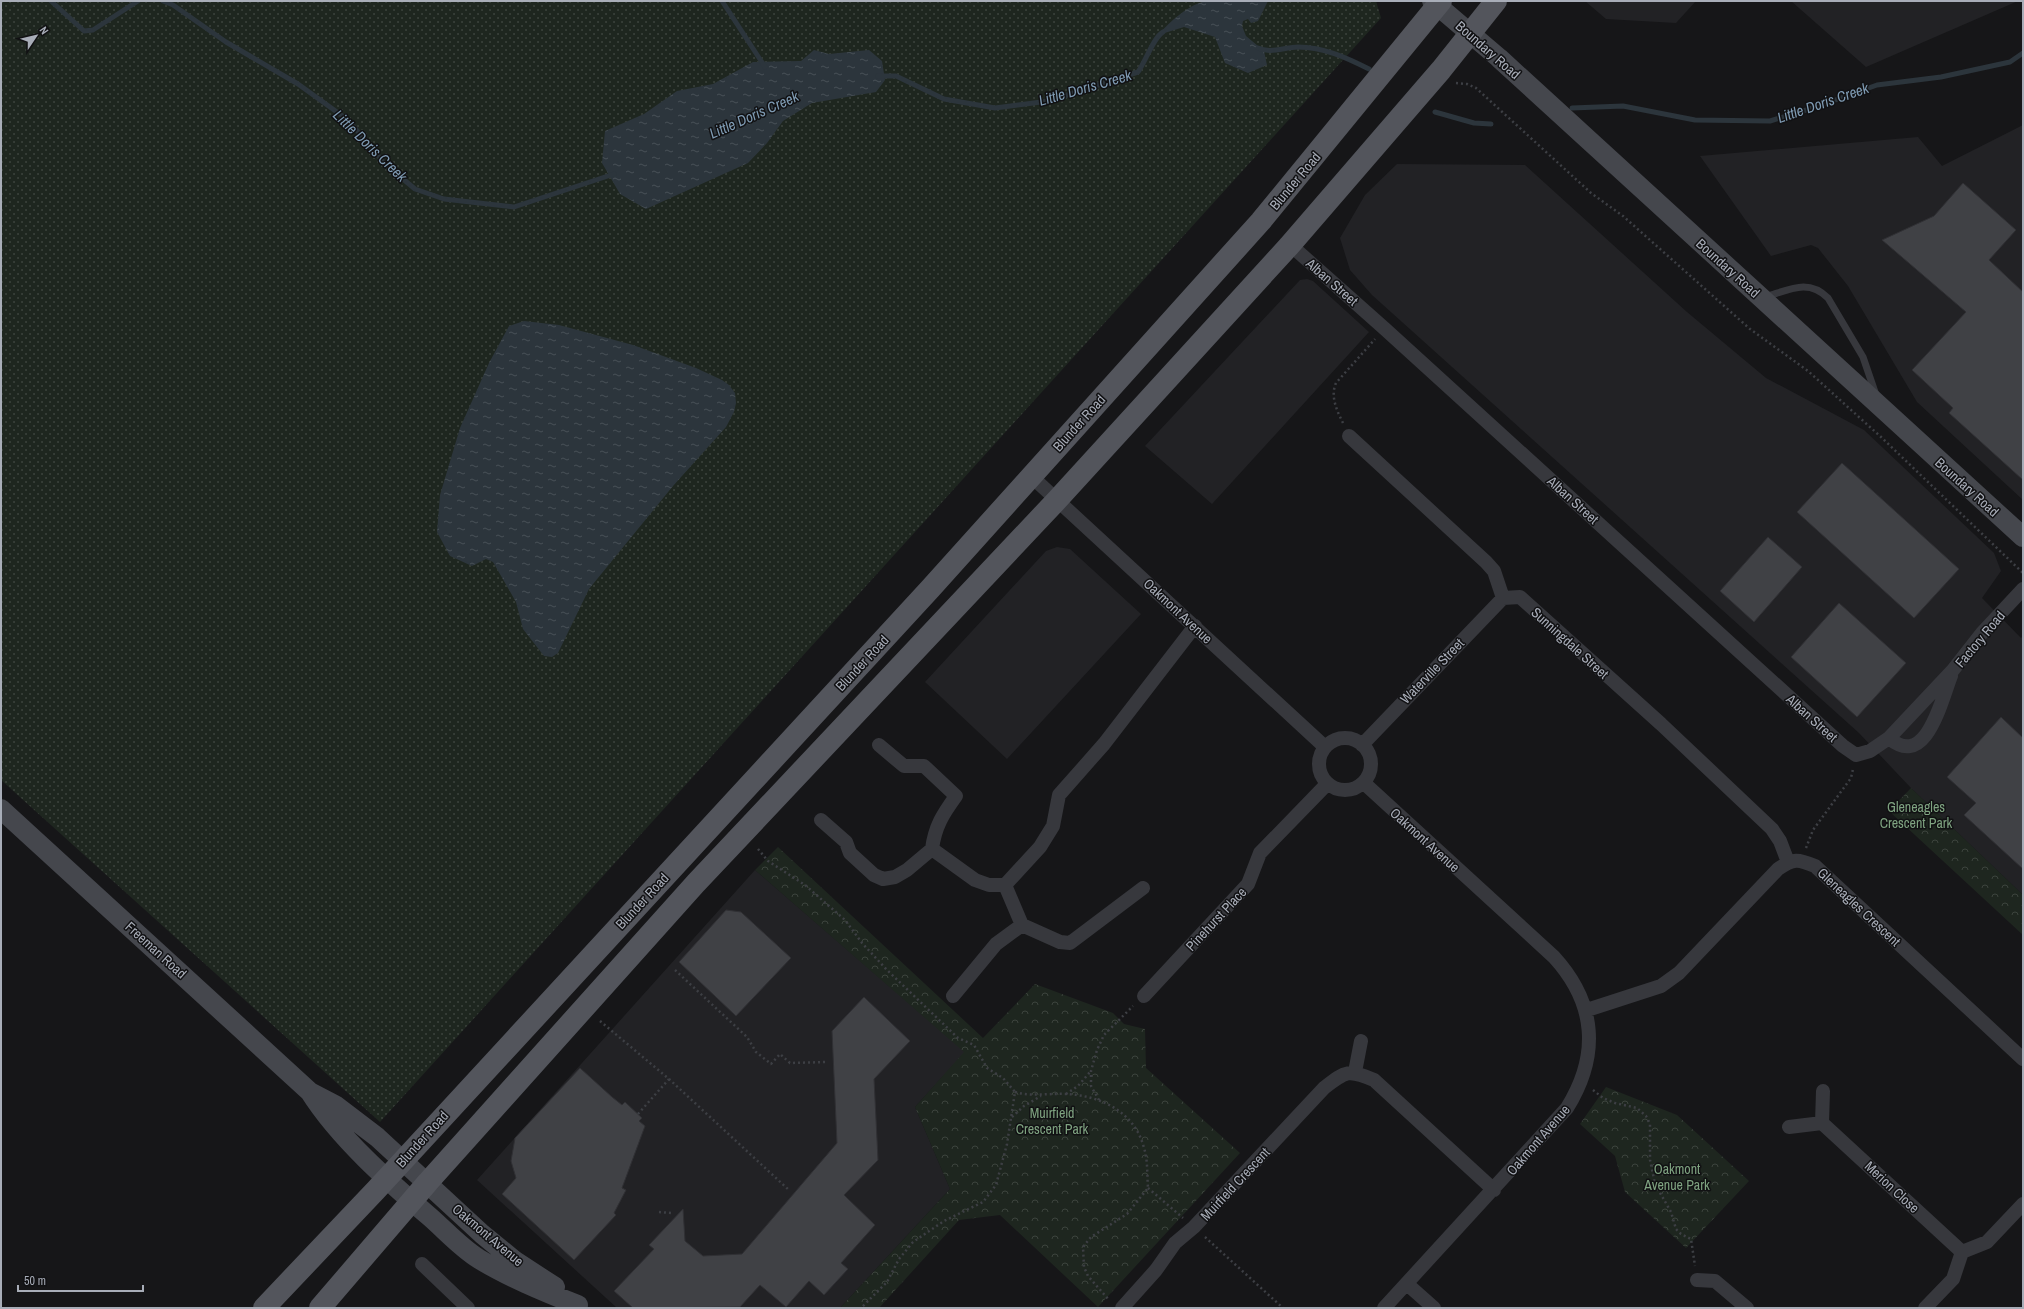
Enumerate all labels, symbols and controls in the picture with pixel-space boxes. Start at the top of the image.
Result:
north arrow [16,16,56,56]
street label: Boundary Road [1452,17,1524,83]
text: N [37,24,52,37]
water label: Little Doris Creek [1036,64,1135,111]
water label: Little Doris Creek [1774,77,1872,128]
water label: Little Doris Creek [706,85,803,144]
water label: Little Doris Creek [329,105,413,187]
street label: Blunder Road [1266,148,1324,214]
street label: Boundary Road [1692,235,1764,301]
street label: Alban Street [1301,254,1362,310]
street label: Blunder Road [1049,391,1109,455]
street label: Boundary Road [1931,454,2003,520]
street label: Alban Street [1543,472,1603,528]
street label: Oakmont Avenue [1140,574,1216,648]
street label: Sunningdale Street [1527,603,1613,683]
street label: Factory Road [1951,607,2009,671]
street label: Blunder Road [831,631,893,695]
street label: Waterville Street [1396,634,1468,708]
street label: Alban Street [1782,690,1842,746]
park label: Gleneagles Crescent Park [1880,798,1953,832]
street label: Oakmont Avenue [1386,804,1464,876]
street label: Gleneagles Crescent [1814,864,1904,950]
street label: Blunder Road [611,869,673,933]
street label: Pinehurst Place [1182,883,1250,955]
street label: Freeman Road [122,918,190,982]
street label: Oakmont Avenue [1502,1101,1574,1179]
park label: Muirfield Crescent Park [1016,1104,1089,1138]
street label: Blunder Road [392,1107,452,1171]
street label: Muirfield Crescent [1196,1144,1274,1224]
street label: Merion Close [1861,1157,1923,1217]
park label: Oakmont Avenue Park [1643,1160,1710,1194]
street label: Oakmont Avenue [449,1200,527,1270]
scale bar [18,1267,143,1293]
text: 50 m [24,1273,46,1289]

